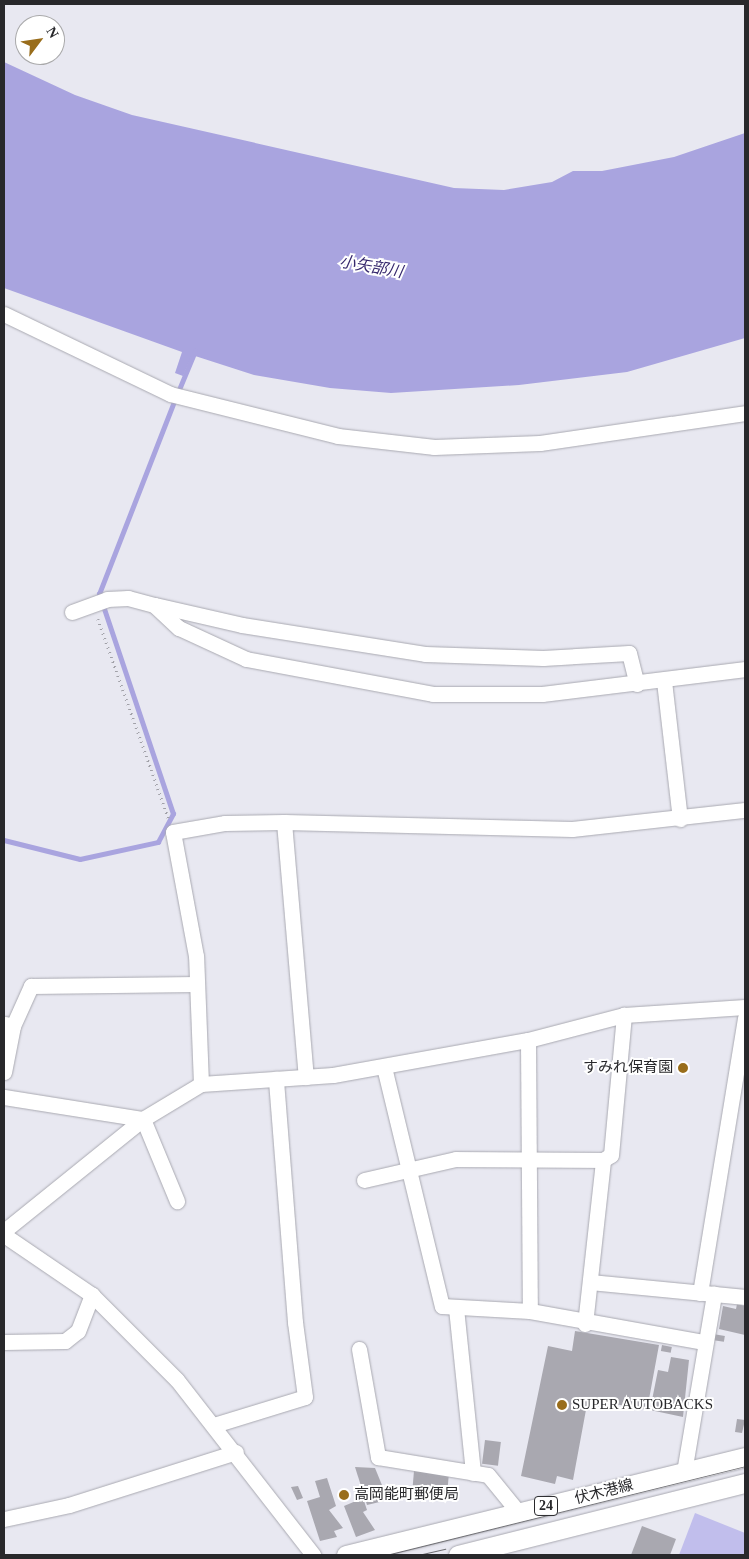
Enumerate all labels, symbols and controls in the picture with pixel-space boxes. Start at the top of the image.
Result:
north arrow [15,15,65,65]
text: N [43,24,61,41]
water label: 小矢部川 [338,252,404,282]
place label: すみれ保育園 [583,1059,673,1077]
marker: すみれ保育園 [677,1062,689,1074]
place label: SUPER AUTOBACKS [572,1396,714,1414]
marker: SUPER AUTOBACKS [556,1399,568,1411]
street label: 伏木港線 [573,1476,635,1508]
place label: 高岡能町郵便局 [354,1486,459,1504]
marker: 高岡能町郵便局 [338,1489,350,1501]
road number: 24 [534,1494,558,1518]

